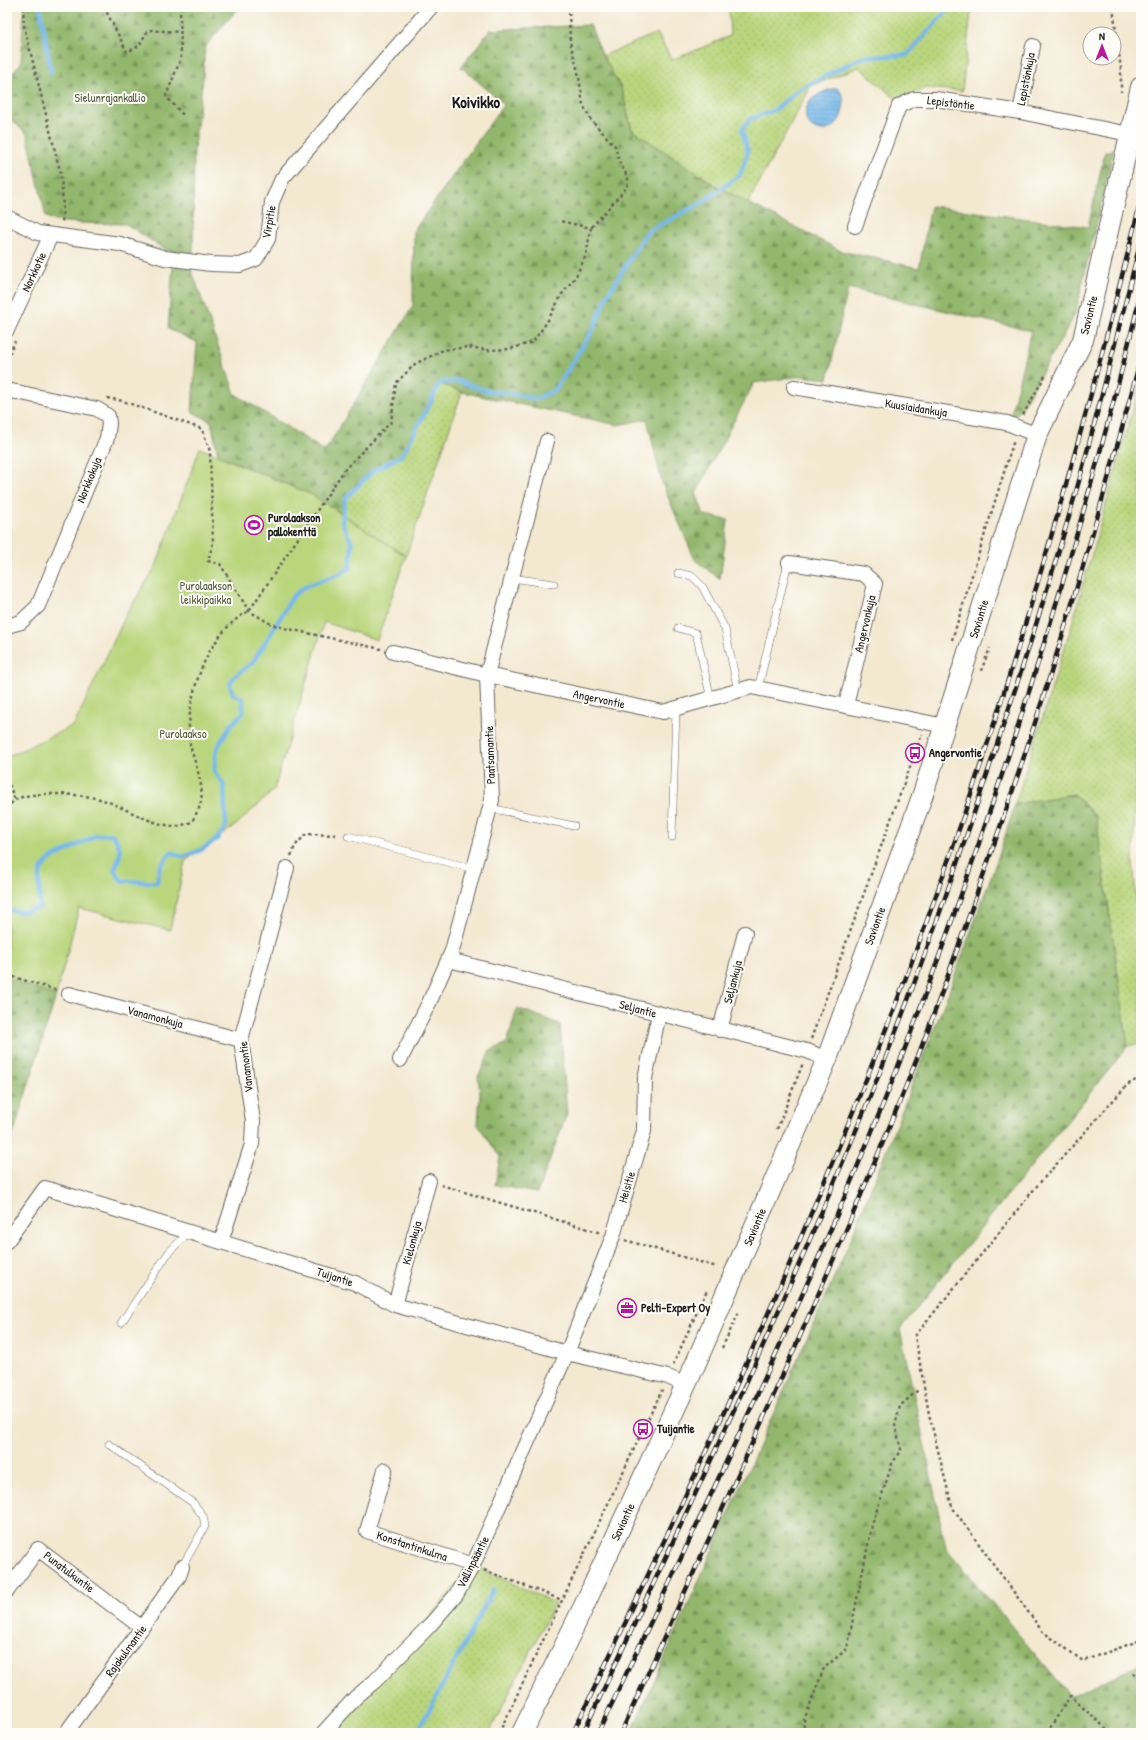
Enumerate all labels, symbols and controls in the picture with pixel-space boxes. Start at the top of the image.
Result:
north arrow [1082,26,1122,66]
text: N [1099,29,1105,43]
street label: Lepistönkuja [1012,51,1039,107]
park label: Sielunrajankallio [74,89,146,106]
district label: Koivikko [452,91,501,113]
street label: Lepistöntie [926,91,976,114]
street label: Virpitie [257,204,280,240]
street label: Norkkotie [17,249,50,295]
street label: Saviontie [1075,293,1102,336]
street label: Kuusiaidankuja [884,394,949,421]
street label: Norkkokuja [72,454,106,505]
place label: Purolaakson pallokenttä [268,509,321,541]
sports icon: Purolaakson pallokenttä [243,514,265,536]
park label: Purolaakson leikkipaikka [180,577,232,608]
street label: Angervonkuja [850,593,879,654]
street label: Saviontie [965,597,992,640]
street label: Angervontie [572,685,627,712]
park label: Purolaakso [159,725,207,742]
street label: Paatsamantie [480,725,499,785]
bus stop icon: Angervontie [904,742,926,764]
place label: Angervontie [929,744,982,762]
street label: Saviontie [860,904,889,947]
street label: Seljankuja [719,958,746,1005]
street label: Seljantie [618,995,659,1022]
street label: Vanamonkuja [125,1001,185,1032]
street label: Vanamontie [234,1040,257,1094]
street label: Heisitie [614,1169,639,1205]
street label: Saviontie [739,1205,770,1248]
street label: Kielonkuja [398,1219,426,1267]
street label: Tuijantie [315,1263,356,1290]
office icon: Pelti-Expert Oy [616,1297,638,1319]
place label: Pelti-Expert Oy [641,1299,710,1317]
bus stop icon: Tuijantie [632,1418,654,1440]
place label: Tuijantie [656,1420,695,1437]
street label: Saviontie [606,1500,639,1543]
street label: Konstantinkulma [375,1526,450,1565]
street label: Vallinpääntie [452,1533,493,1591]
street label: Punatulkuntie [40,1547,98,1596]
street label: Rajakulmantie [101,1621,150,1680]

